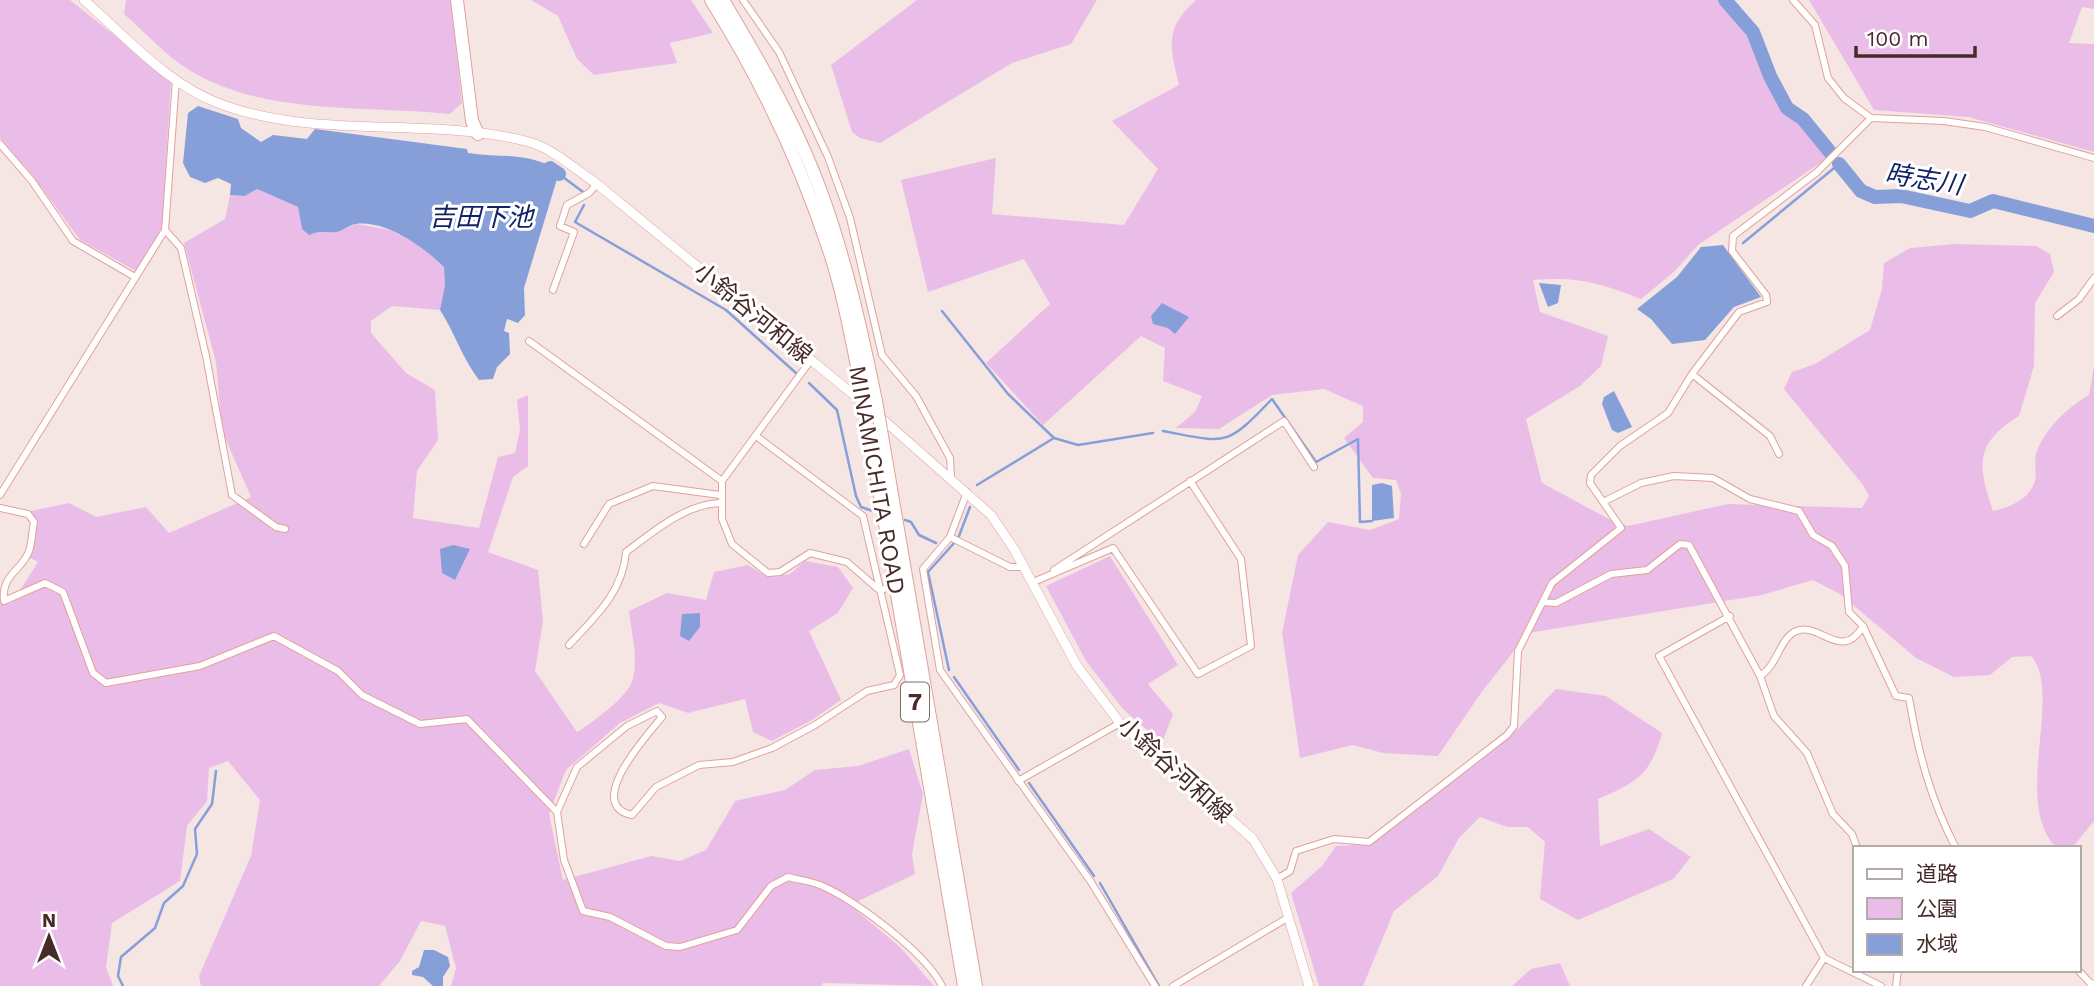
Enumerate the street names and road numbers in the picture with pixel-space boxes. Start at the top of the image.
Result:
street label: 小鈴谷河和線 [688,257,818,369]
street label: MINAMICHITA ROAD [843,364,911,596]
road number: 7 [901,682,929,722]
street label: 小鈴谷河和線 [1112,711,1238,829]

